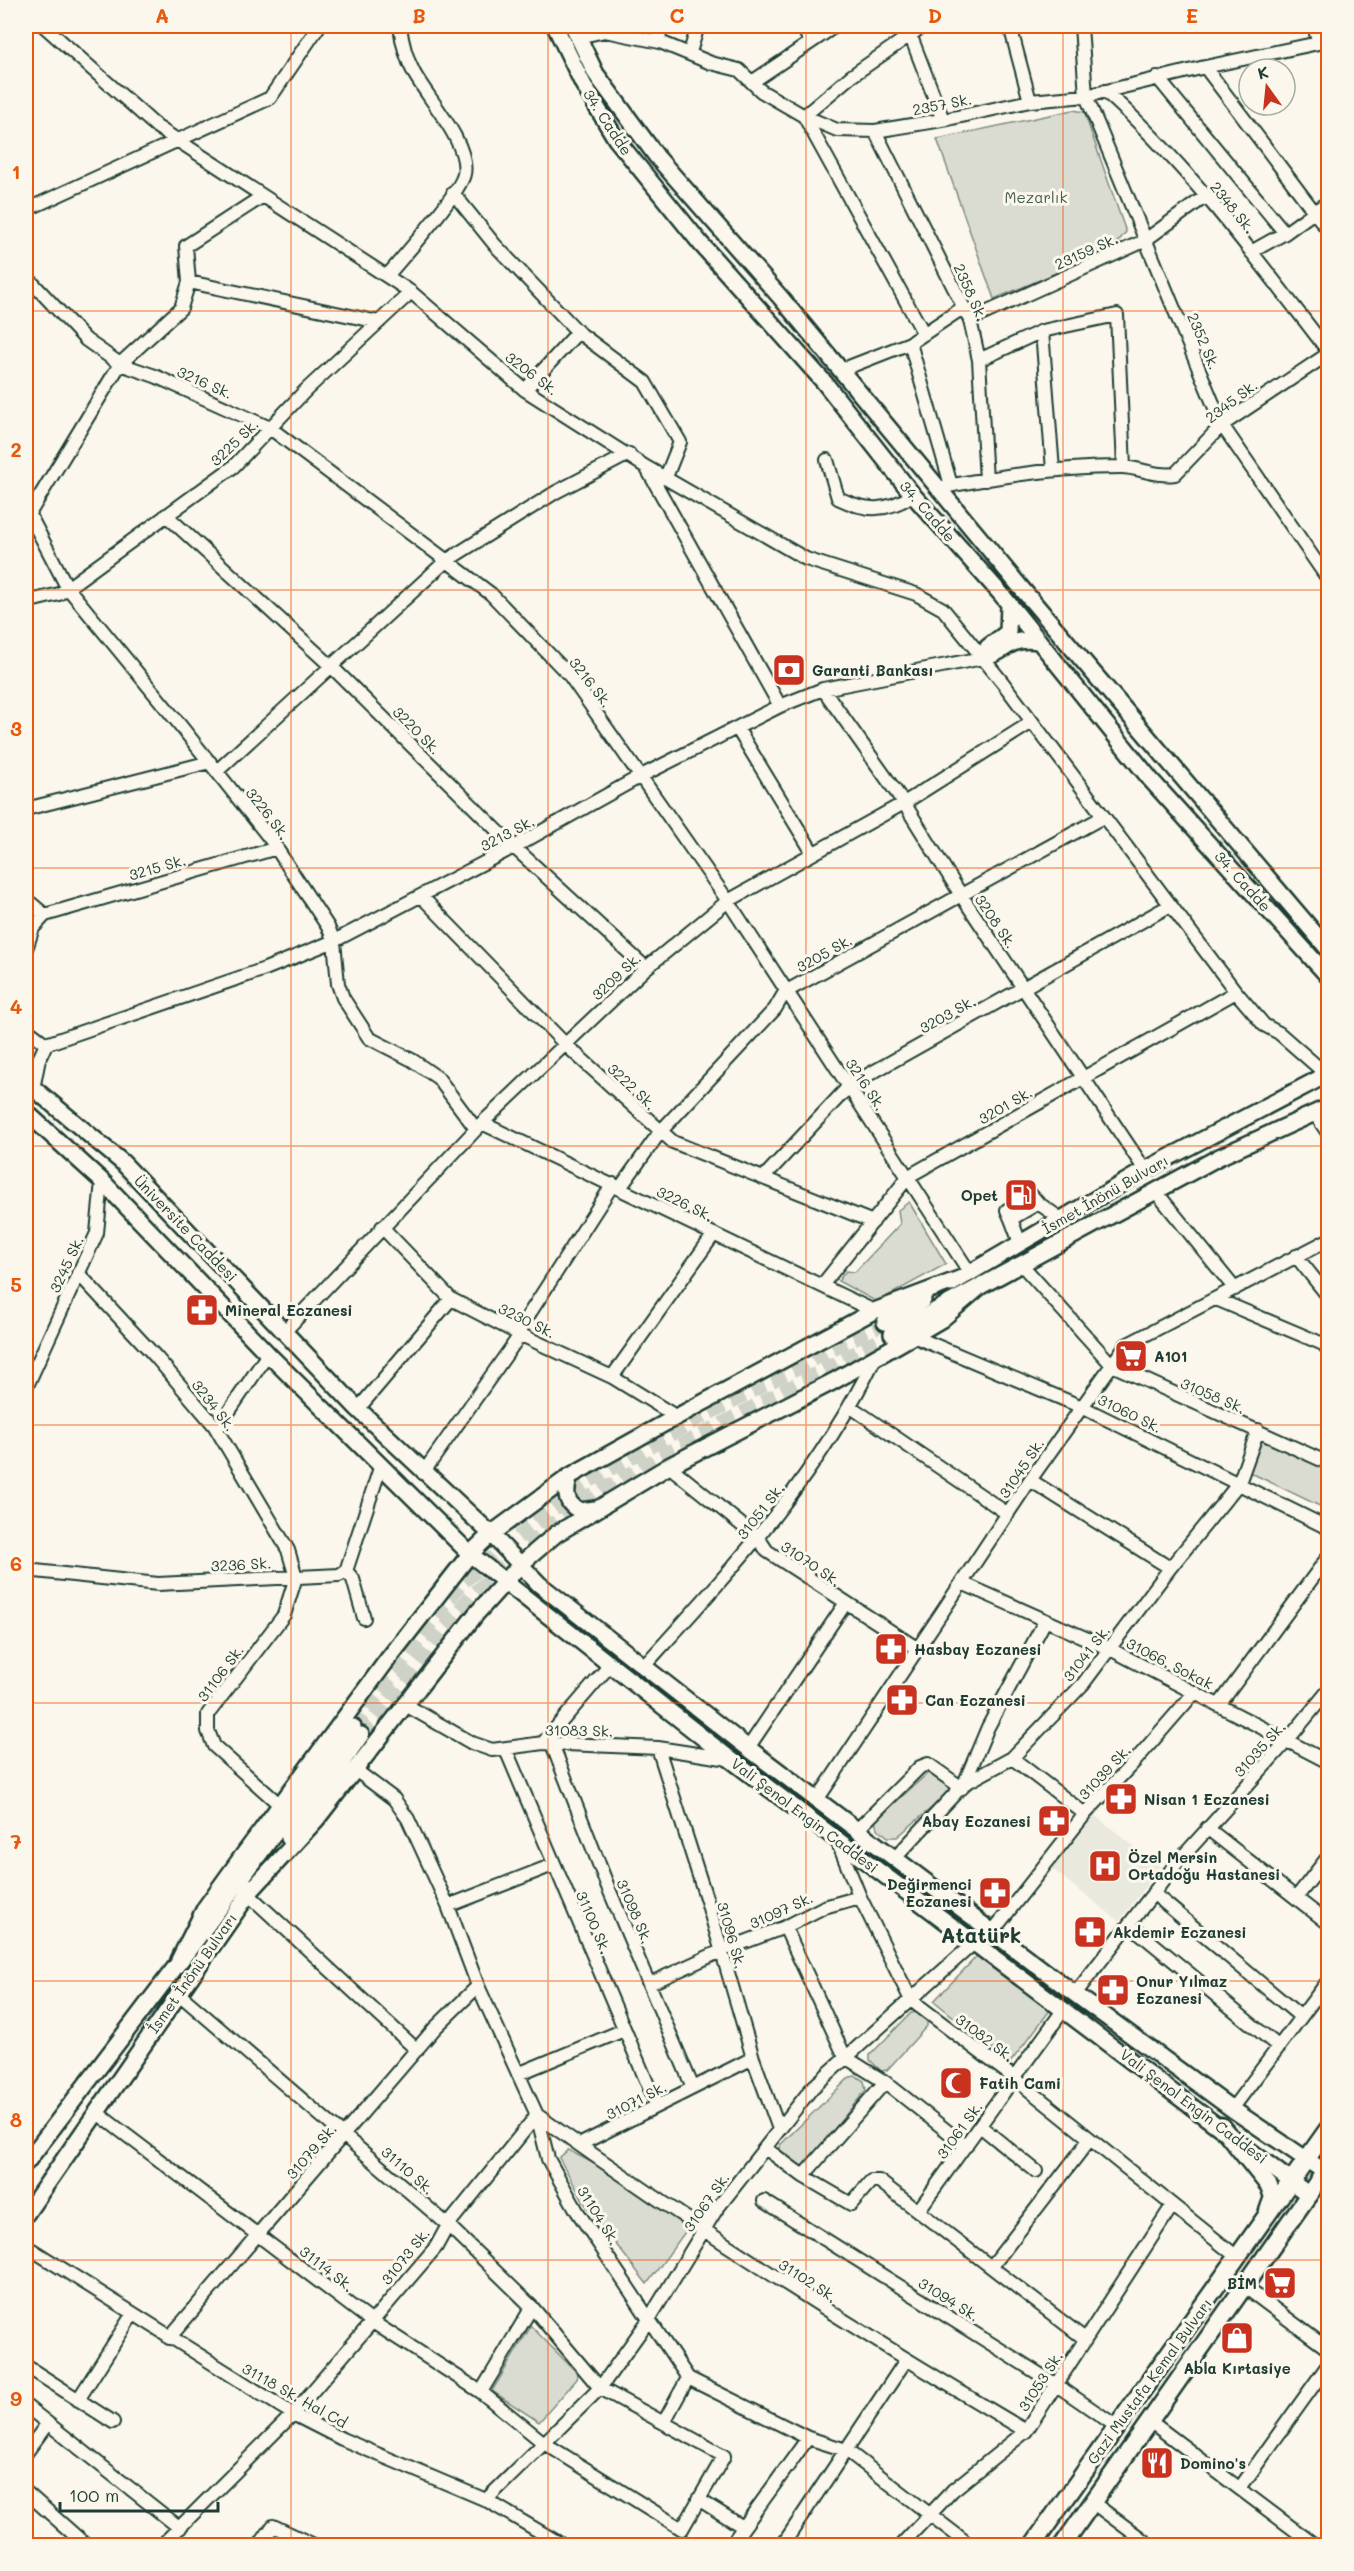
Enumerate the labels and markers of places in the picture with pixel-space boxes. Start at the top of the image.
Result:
bank icon: Garanti Bankası [771,652,807,688]
place label: Garanti Bankası [812,660,934,680]
fuel station icon: Opet [1003,1177,1039,1213]
place label: Opet [961,1185,998,1205]
pharmacy icon: Mineral Eczanesi [184,1292,220,1328]
place label: Mineral Eczanesi [225,1300,353,1320]
supermarket icon: A101 [1113,1338,1149,1374]
place label: A101 [1154,1346,1187,1366]
pharmacy icon: Hasbay Eczanesi [873,1631,909,1667]
place label: Hasbay Eczanesi [914,1639,1042,1659]
pharmacy icon: Can Eczanesi [884,1682,920,1718]
place label: Can Eczanesi [925,1690,1026,1710]
pharmacy icon: Nisan 1 Eczanesi [1103,1781,1139,1817]
place label: Nisan 1 Eczanesi [1144,1789,1270,1809]
pharmacy icon: Abay Eczanesi [1036,1803,1072,1839]
place label: Abay Eczanesi [922,1811,1031,1831]
place label: Özel Mersin Ortadoğu Hastanesi [1128,1847,1280,1884]
hospital icon: Özel Mersin Ortadoğu Hastanesi [1087,1848,1123,1884]
place label: Değirmenci Eczanesi [887,1874,972,1911]
pharmacy icon: Değirmenci Eczanesi [977,1875,1013,1911]
pharmacy icon: Akdemir Eczanesi [1072,1914,1108,1950]
place label: Akdemir Eczanesi [1113,1922,1247,1942]
place label: Onur Yılmaz Eczanesi [1136,1971,1228,2008]
pharmacy icon: Onur Yılmaz Eczanesi [1095,1972,1131,2008]
mosque icon: Fatih Cami [938,2065,974,2101]
place label: Fatih Cami [979,2073,1061,2093]
supermarket icon: BİM [1262,2265,1298,2301]
place label: BİM [1227,2273,1257,2293]
shop icon: Abla Kırtasiye [1219,2320,1255,2356]
place label: Abla Kırtasiye [1183,2358,1291,2378]
restaurant icon: Domino's [1139,2445,1175,2481]
place label: Domino's [1180,2453,1246,2473]

